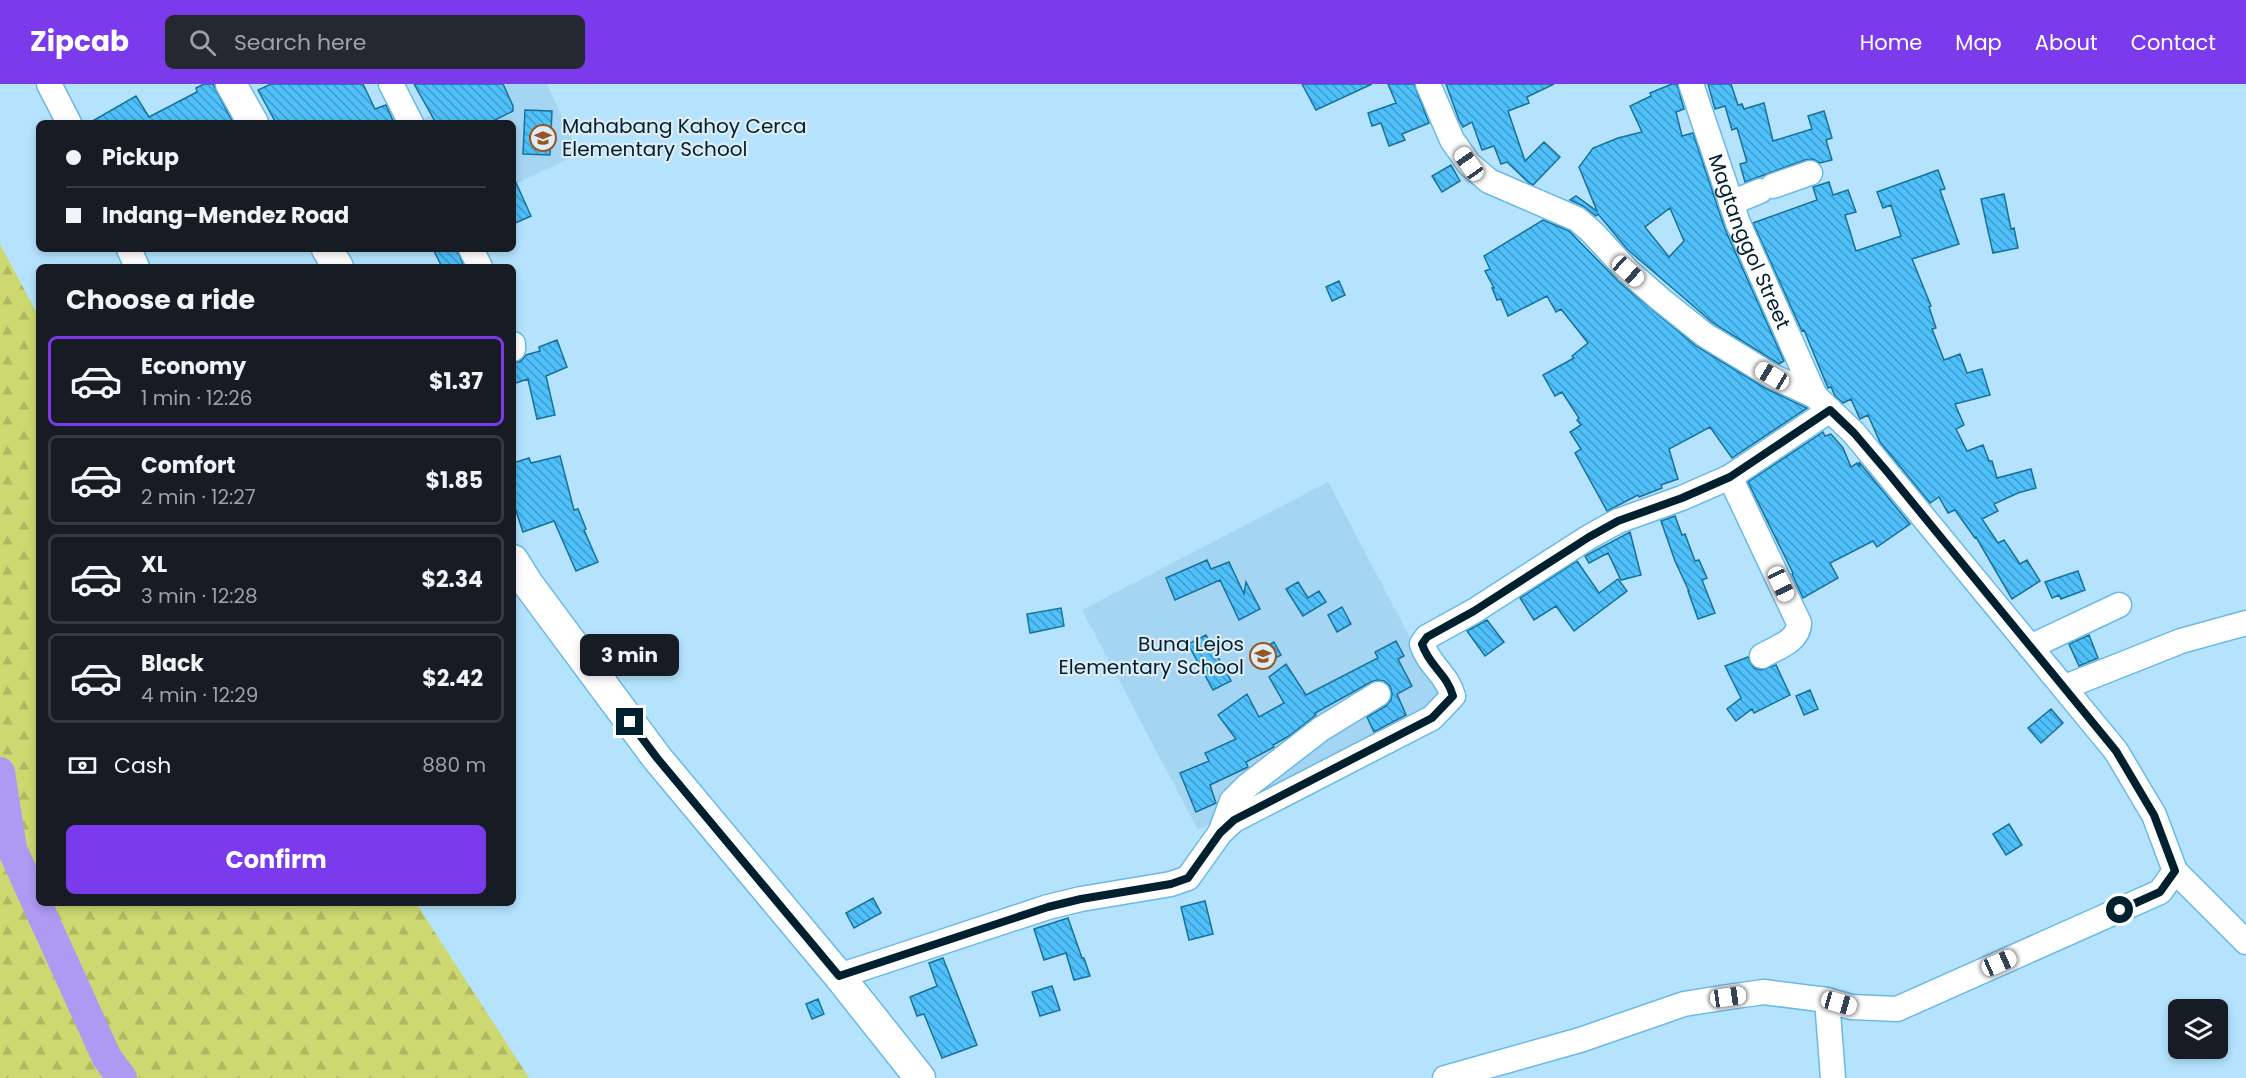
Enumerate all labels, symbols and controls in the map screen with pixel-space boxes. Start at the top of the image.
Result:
search box [165,15,585,69]
text: Zipcab [30,22,129,61]
icon: search [186,26,219,59]
text: Search here [234,27,366,58]
text: Home [1860,28,1922,57]
text: Map [1955,28,2002,57]
text: About [2035,28,2098,57]
text: Contact [2131,28,2216,57]
place label: Mahabang Kahoy Cerca Elementary School [562,112,806,163]
school or university icon: Mahabang Kahoy Cerca Elementary School [528,123,558,153]
text: Pickup [102,142,179,173]
car [1451,144,1487,184]
street label: Magtanggol Street [1702,150,1797,333]
text: Indang–Mendez Road [102,200,349,231]
car [1609,252,1647,290]
text: Choose a ride [66,281,255,318]
text: Economy [141,351,246,382]
icon: car [69,354,123,408]
car [1752,359,1792,393]
text: $1.37 [429,366,483,397]
text: 1 min · 12:26 [141,384,252,412]
text: Comfort [141,450,235,481]
icon: car [69,453,123,507]
text: $1.85 [425,465,483,496]
text: 2 min · 12:27 [141,483,256,511]
text: XL [141,549,167,580]
icon: car [69,552,123,606]
text: $2.34 [422,564,483,595]
car [1765,564,1797,604]
text: 3 min · 12:28 [141,582,258,610]
place label: Buna Lejos Elementary School [1059,630,1244,681]
callout: 3 min [580,635,680,677]
text: 3 min [601,641,658,669]
school or university icon: Buna Lejos Elementary School [1248,641,1278,671]
text: Black [141,648,204,679]
icon: car [69,651,123,705]
text: $2.42 [422,663,483,694]
text: 4 min · 12:29 [141,681,258,709]
route end [616,708,643,735]
icon: cash [66,749,99,782]
text: Cash [114,750,171,781]
text: 880 m [422,751,486,779]
button: Confirm [66,825,486,894]
route start [2106,896,2133,923]
car [1979,947,2019,979]
car [1709,986,1747,1008]
car [1819,989,1859,1017]
map controls [2168,999,2228,1059]
button: layers [2168,999,2228,1059]

